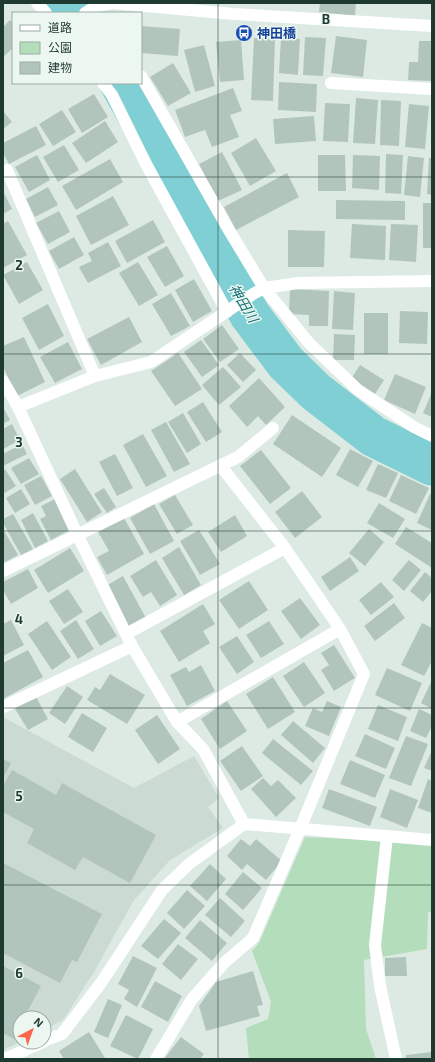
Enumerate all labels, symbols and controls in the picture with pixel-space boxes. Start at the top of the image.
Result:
text: B [322,11,330,27]
legend [12,12,142,84]
text: 道路 [48,20,72,34]
bus stop icon: 神田橋 [234,23,254,43]
place label: 神田橋 [257,25,296,41]
text: 公園 [48,40,72,54]
text: 建物 [48,60,72,74]
text: 2 [15,257,23,273]
water label: 神田川 [226,281,263,327]
text: 3 [15,434,23,450]
text: 4 [15,611,23,627]
text: 5 [15,788,23,804]
text: 6 [15,965,23,981]
north arrow [12,1010,52,1050]
text: N [32,1015,46,1030]

